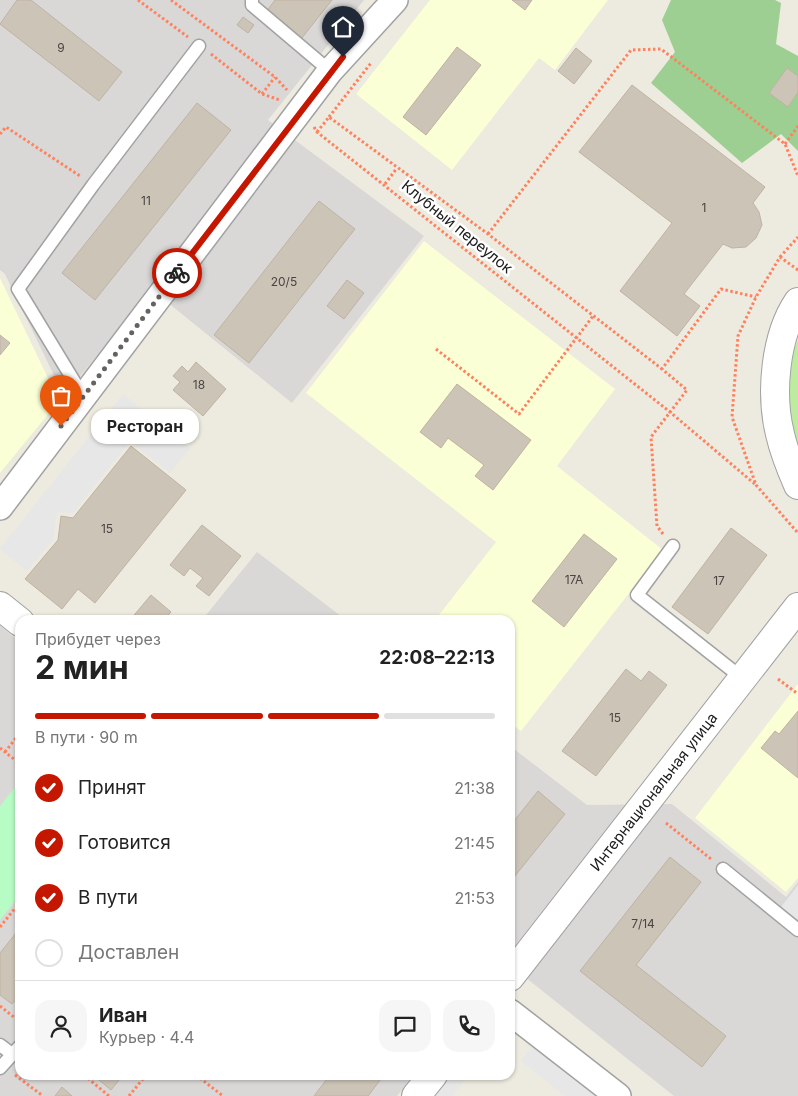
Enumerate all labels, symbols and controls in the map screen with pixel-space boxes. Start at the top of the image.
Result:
pin [322,6,364,57]
icon: home [329,13,357,41]
house number: 9 [57,40,65,55]
street label: Клубный переулок [398,176,517,277]
house number: 11 [141,193,151,208]
house number: 1 [702,200,706,215]
courier [152,248,202,298]
icon: bike [163,259,191,287]
house number: 20/5 [271,274,297,289]
pin [40,375,82,426]
house number: 18 [193,377,205,392]
icon: bag [47,382,75,410]
callout: Ресторан [91,408,198,444]
text: Ресторан [107,416,183,436]
house number: 15 [101,521,113,536]
house number: 17А [565,572,583,587]
house number: 17 [713,573,725,588]
text: Прибудет через [35,629,161,649]
text: 22:08–22:13 [379,646,495,669]
text: 2 мин [35,648,129,687]
street label: Интернациональная улица [586,709,721,875]
house number: 15 [609,710,621,725]
text: В пути · 90 m [35,727,138,747]
icon: check [35,774,63,802]
text: Принят [78,776,146,799]
text: 21:38 [454,778,495,798]
icon: check [35,829,63,857]
text: Готовится [78,831,171,854]
text: 21:45 [454,833,495,853]
icon: check [35,884,63,912]
text: В пути [78,886,138,909]
text: 21:53 [455,888,495,908]
house number: 7/14 [631,916,655,931]
text: Доставлен [78,941,179,964]
button: person [35,1000,87,1052]
button: chat [379,1000,431,1052]
button: phone [443,1000,495,1052]
text: Иван [99,1004,147,1027]
text: Курьер · 4.4 [99,1027,194,1047]

